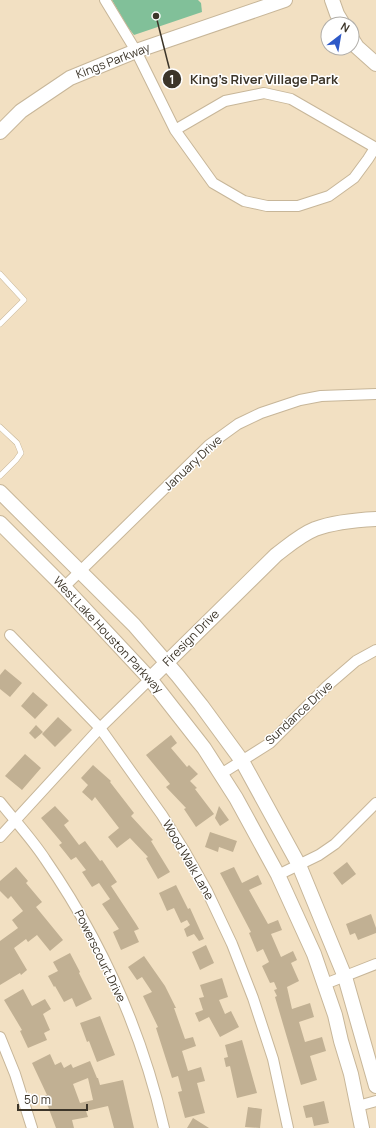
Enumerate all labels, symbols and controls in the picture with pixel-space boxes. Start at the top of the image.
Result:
north arrow [320,16,360,56]
text: N [338,19,353,36]
street label: Kings Parkway [73,38,153,82]
callout: King's River Village Park [162,67,346,92]
text: King's River Village Park [190,70,339,88]
text: 1 [169,71,175,88]
street label: January Drive [160,431,226,494]
street label: West Lake Houston Parkway [49,572,168,697]
street label: Firesign Drive [159,606,223,670]
street label: Sundance Drive [261,677,336,748]
street label: Wood Walk Lane [159,817,218,903]
street label: Powerscourt Drive [71,907,130,1005]
scale bar [18,1086,87,1112]
text: 50 m [24,1091,51,1108]

